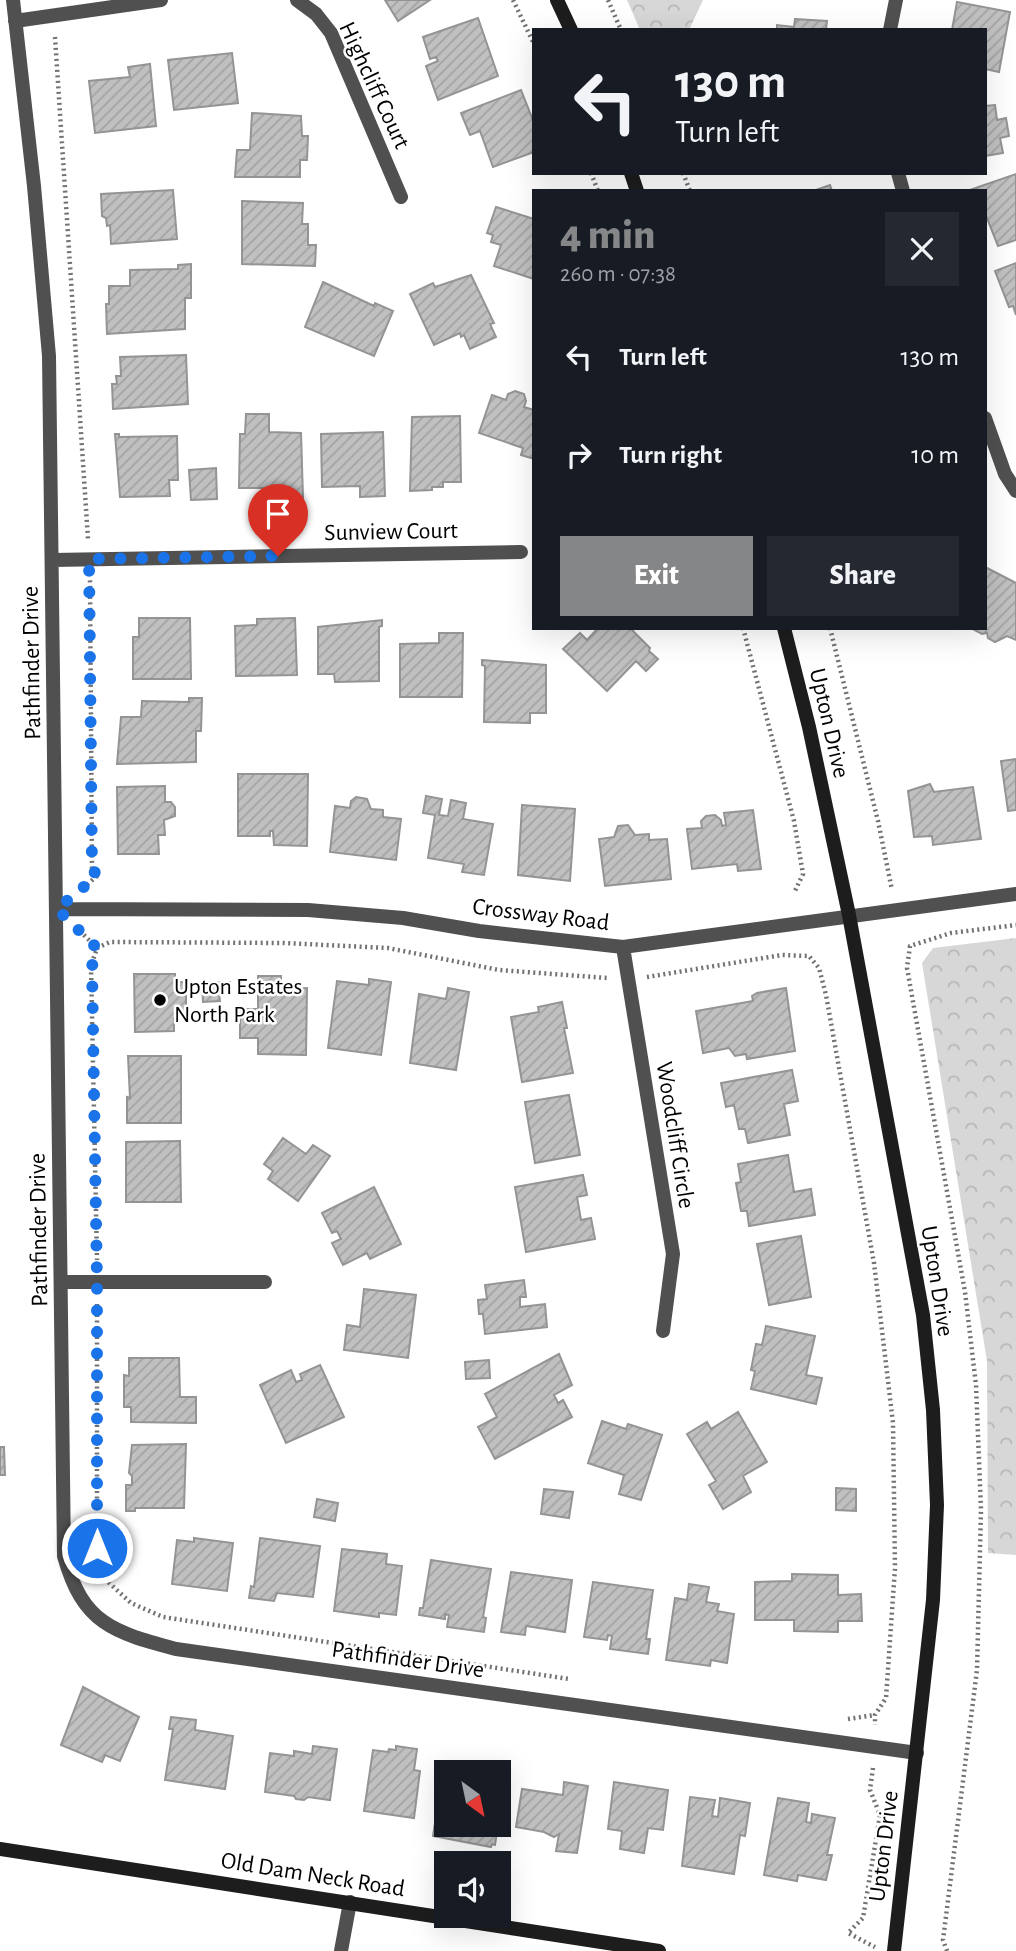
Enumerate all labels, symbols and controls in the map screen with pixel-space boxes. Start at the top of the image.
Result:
street label: Highcliff Court [334,18,414,153]
icon: left [560,56,651,147]
text: 130 m [675,58,786,107]
text: Turn left [675,116,779,148]
button: close [885,212,959,286]
text: 4 min [560,214,656,256]
text: 260 m · 07:38 [560,263,676,286]
icon: left [560,338,598,376]
text: Turn left [619,344,707,370]
text: 130 m [901,344,959,370]
icon: right [560,436,598,474]
text: Turn right [619,442,722,468]
text: 10 m [911,442,959,468]
pin [248,484,308,556]
icon: arrive [259,495,297,533]
street label: Sunview Court [324,519,458,545]
button: Exit [560,536,753,616]
button: Share [767,536,959,616]
street label: Pathfinder Drive [19,586,45,740]
street label: Upton Drive [805,666,853,780]
street label: Crossway Road [471,895,611,935]
place label: Upton Estates North Park [174,975,302,1027]
marker: Upton Estates North Park [152,992,168,1008]
street label: Woodcliff Circle [652,1060,698,1210]
street label: Pathfinder Drive [26,1153,52,1307]
street label: Upton Drive [916,1224,958,1338]
position arrow [60,1511,134,1585]
street label: Pathfinder Drive [330,1637,486,1683]
north arrow [434,1760,511,1838]
map controls [434,1760,511,1928]
street label: Upton Drive [865,1789,903,1903]
street label: Old Dam Neck Road [219,1849,407,1901]
button: sound [434,1851,511,1928]

